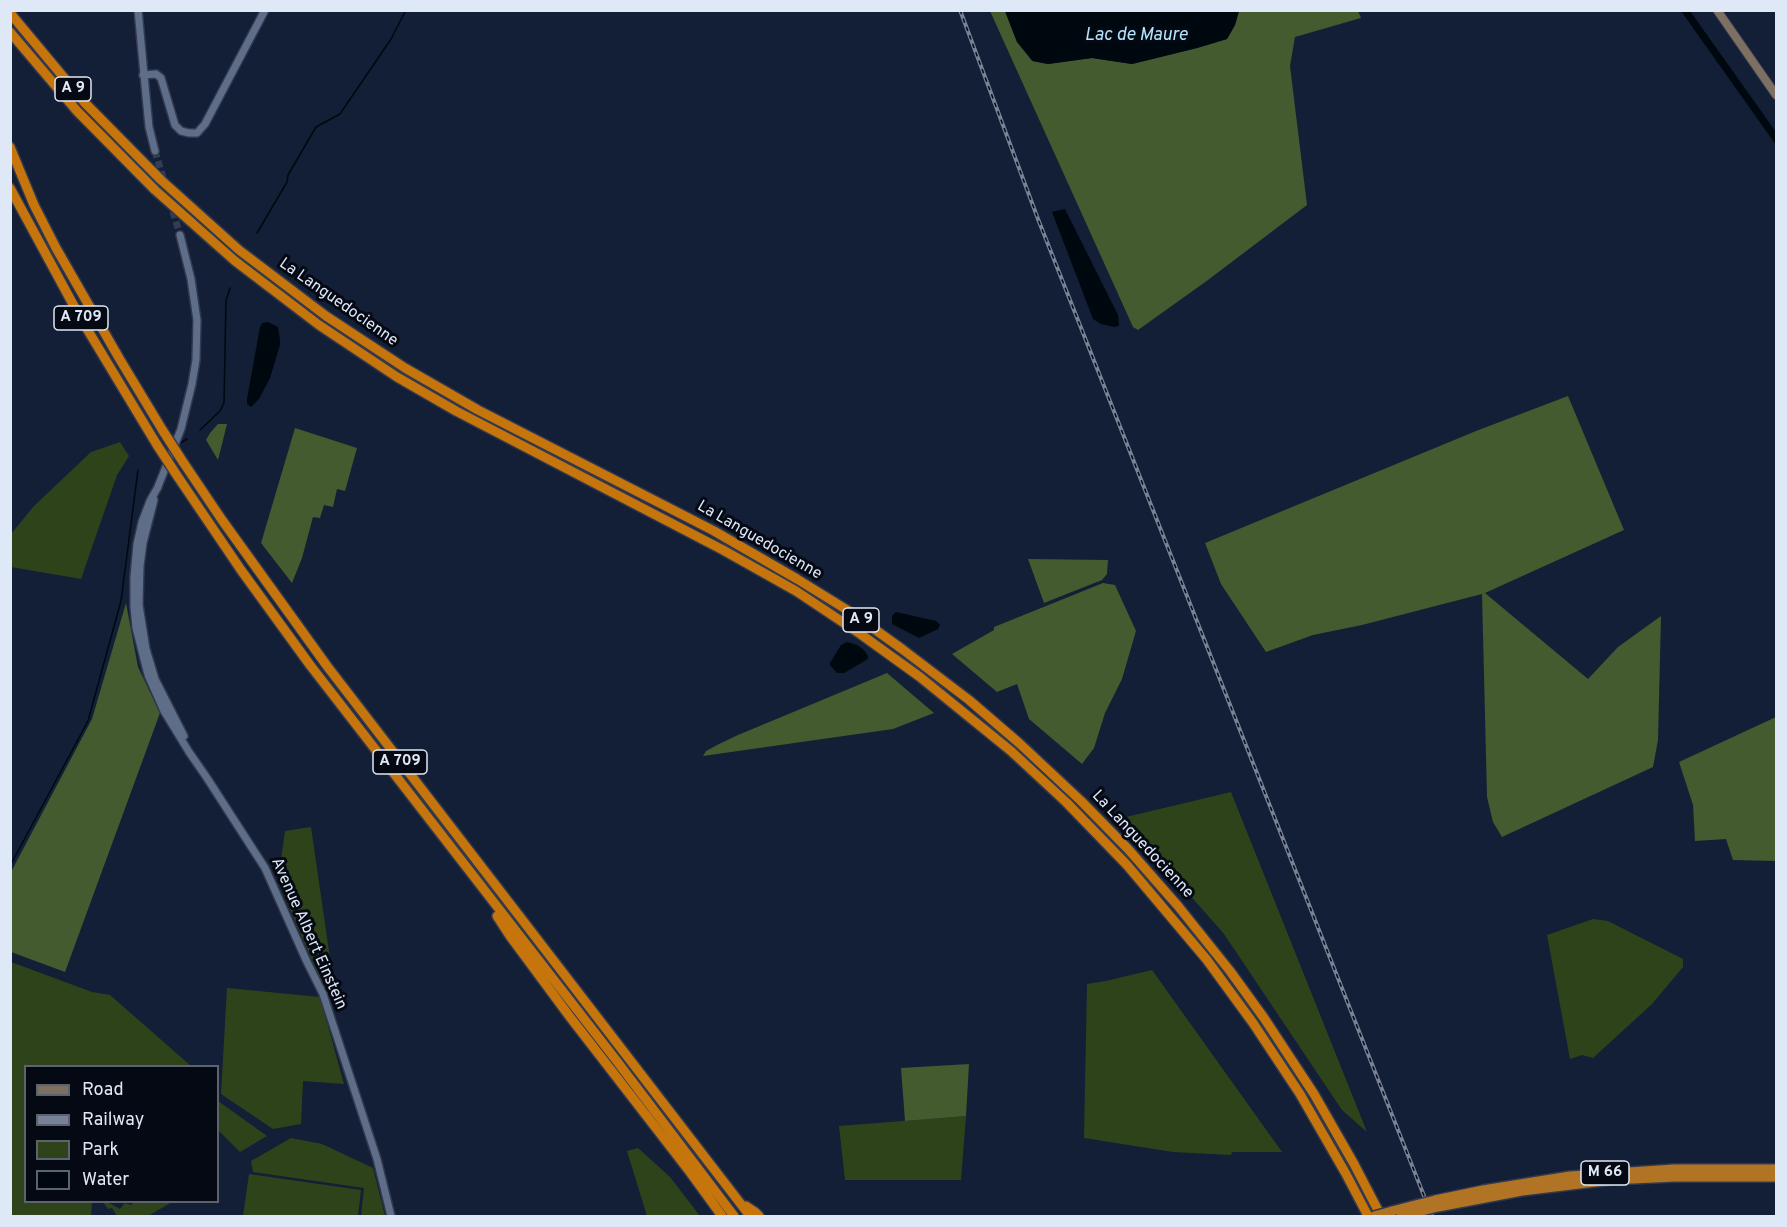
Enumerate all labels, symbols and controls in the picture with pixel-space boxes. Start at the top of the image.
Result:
water label: Lac de Maure [1084,25,1188,47]
road number: A 9 [55,77,91,101]
street label: La Languedocienne [275,255,401,351]
road number: A 709 [54,306,108,330]
street label: La Languedocienne [693,497,825,585]
road number: A 9 [843,608,879,632]
road number: A 709 [373,750,427,774]
street label: La Languedocienne [1087,787,1197,903]
street label: Avenue Albert Einstein [266,855,350,1013]
legend [24,1065,219,1203]
text: Road [82,1079,124,1102]
text: Railway [82,1109,144,1132]
text: Park [82,1139,119,1162]
road number: M 66 [1581,1161,1629,1185]
text: Water [82,1169,129,1192]

